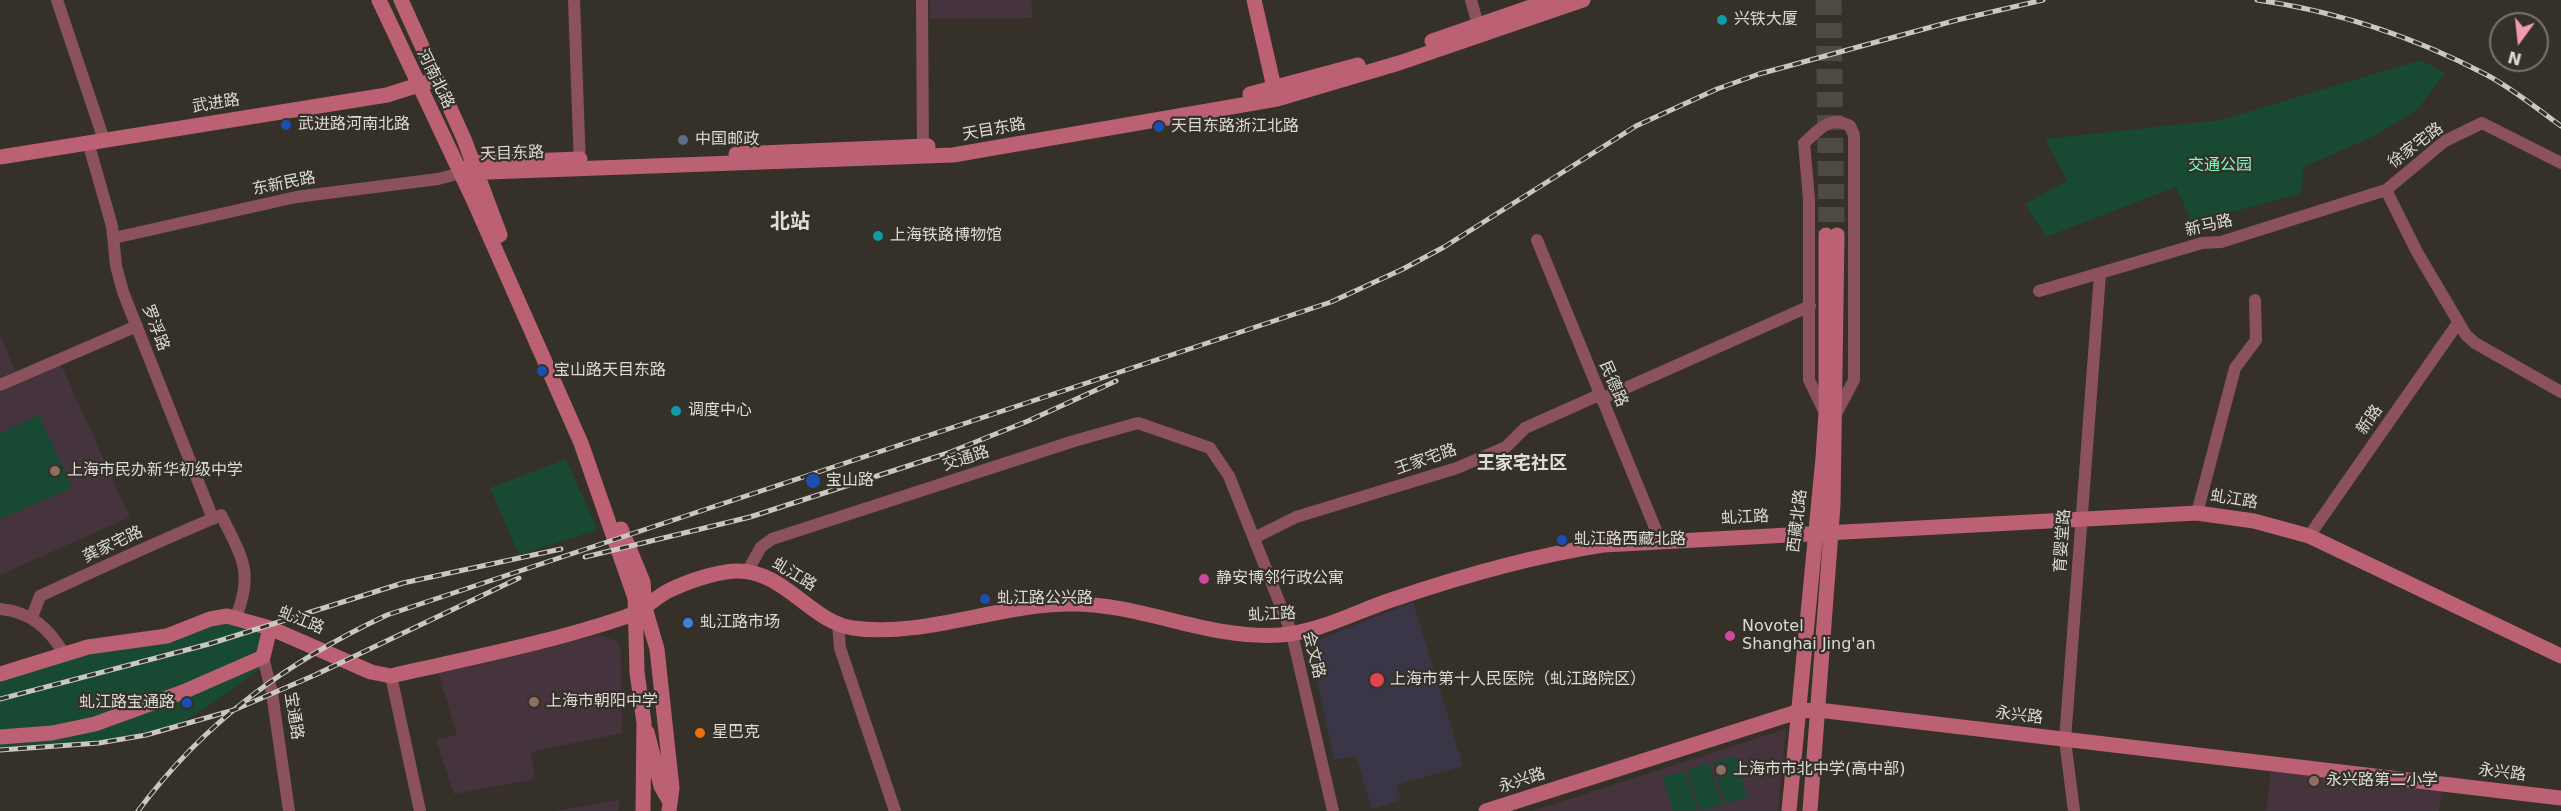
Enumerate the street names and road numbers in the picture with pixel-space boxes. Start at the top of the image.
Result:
street label: 河南北路 [412,46,458,112]
street label: 武进路 [191,91,241,117]
street label: 天目东路 [961,115,1027,145]
street label: 徐家宅路 [2385,119,2447,173]
street label: 天目东路 [480,143,544,165]
street label: 东新民路 [251,168,317,200]
street label: 新马路 [2183,211,2235,241]
street label: 罗浮路 [137,302,173,354]
street label: 民德路 [1595,358,1631,410]
street label: 新路 [2353,401,2387,439]
street label: 王家宅路 [1393,441,1459,479]
street label: 交通路 [940,442,992,476]
street label: 虬江路 [2209,487,2259,513]
street label: 西藏北路 [1785,488,1811,554]
street label: 虬江路 [1721,507,1769,529]
street label: 育婴堂路 [2051,508,2075,574]
street label: 龚家宅路 [80,523,146,567]
street label: 虬江路 [768,554,820,596]
street label: 虬江路 [275,603,327,639]
street label: 虬江路 [1248,604,1296,626]
street label: 会文路 [1298,629,1328,681]
street label: 宝通路 [280,691,306,741]
street label: 永兴路 [1994,704,2044,728]
street label: 永兴路 [2477,761,2527,785]
street label: 永兴路 [1496,764,1548,798]

